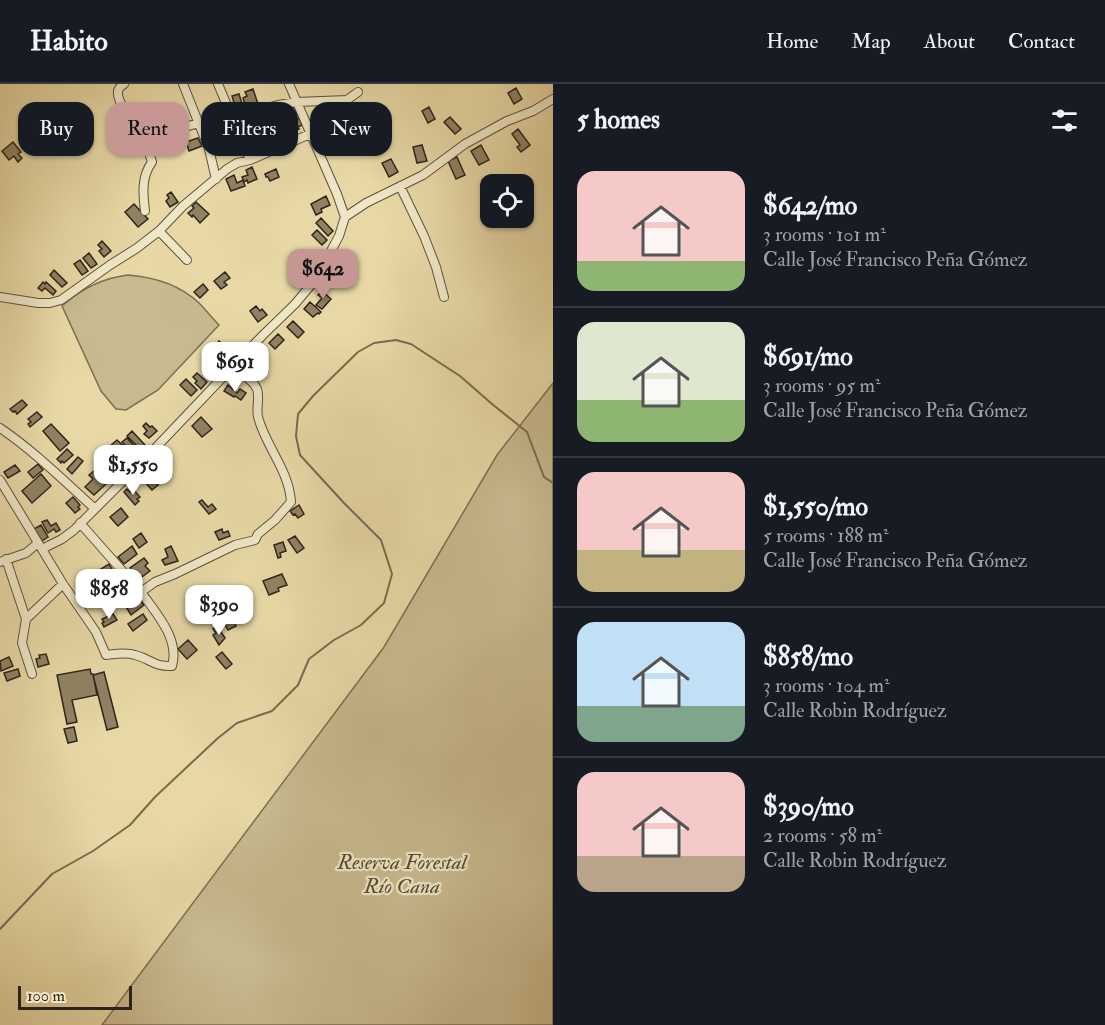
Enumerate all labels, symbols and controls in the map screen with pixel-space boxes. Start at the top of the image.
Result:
text: Habito [30,24,108,59]
text: Home [766,28,818,55]
text: Map [851,28,891,55]
text: About [924,28,975,55]
text: Contact [1008,28,1075,55]
chip: Buy [18,102,94,156]
chip: Rent [106,102,189,156]
chip: Filters [201,102,298,156]
chip: New [310,102,392,156]
text: 5 homes [577,104,660,136]
icon: filters [1048,104,1081,137]
map controls [480,174,534,228]
button: locate [480,174,534,228]
text: $642/mo [763,190,857,222]
icon: home [625,195,697,267]
text: 3 rooms · 101 m² [763,222,886,247]
text: Calle José Francisco Peña Gómez [763,247,1028,272]
pin: $642 [287,249,359,300]
text: $642 [302,256,344,281]
text: $691/mo [763,341,853,373]
pin: $691 [199,342,271,393]
icon: home [625,346,697,418]
text: $691 [216,349,254,374]
text: 3 rooms · 95 m² [763,373,881,398]
text: Calle José Francisco Peña Gómez [763,398,1028,423]
pin: $1,550 [84,445,182,496]
text: $1,550 [108,452,158,477]
text: $1,550/mo [763,491,868,523]
icon: home [625,496,697,568]
text: 5 rooms · 188 m² [763,523,889,548]
text: Calle José Francisco Peña Gómez [763,548,1028,573]
pin: $858 [73,569,145,620]
text: $858 [90,576,128,601]
pin: $390 [183,585,255,636]
text: $390 [199,592,239,617]
text: $858/mo [763,641,853,673]
icon: home [625,646,697,718]
text: 3 rooms · 104 m² [763,673,890,698]
text: Calle Robin Rodríguez [763,698,947,723]
text: $390/mo [763,791,854,823]
icon: home [625,796,697,868]
text: 2 rooms · 58 m² [763,823,882,848]
text: Calle Robin Rodríguez [763,848,947,873]
park label: Reserva Forestal Río Cana [336,849,469,900]
scale bar [18,983,132,1010]
text: 100 m [27,986,65,1006]

